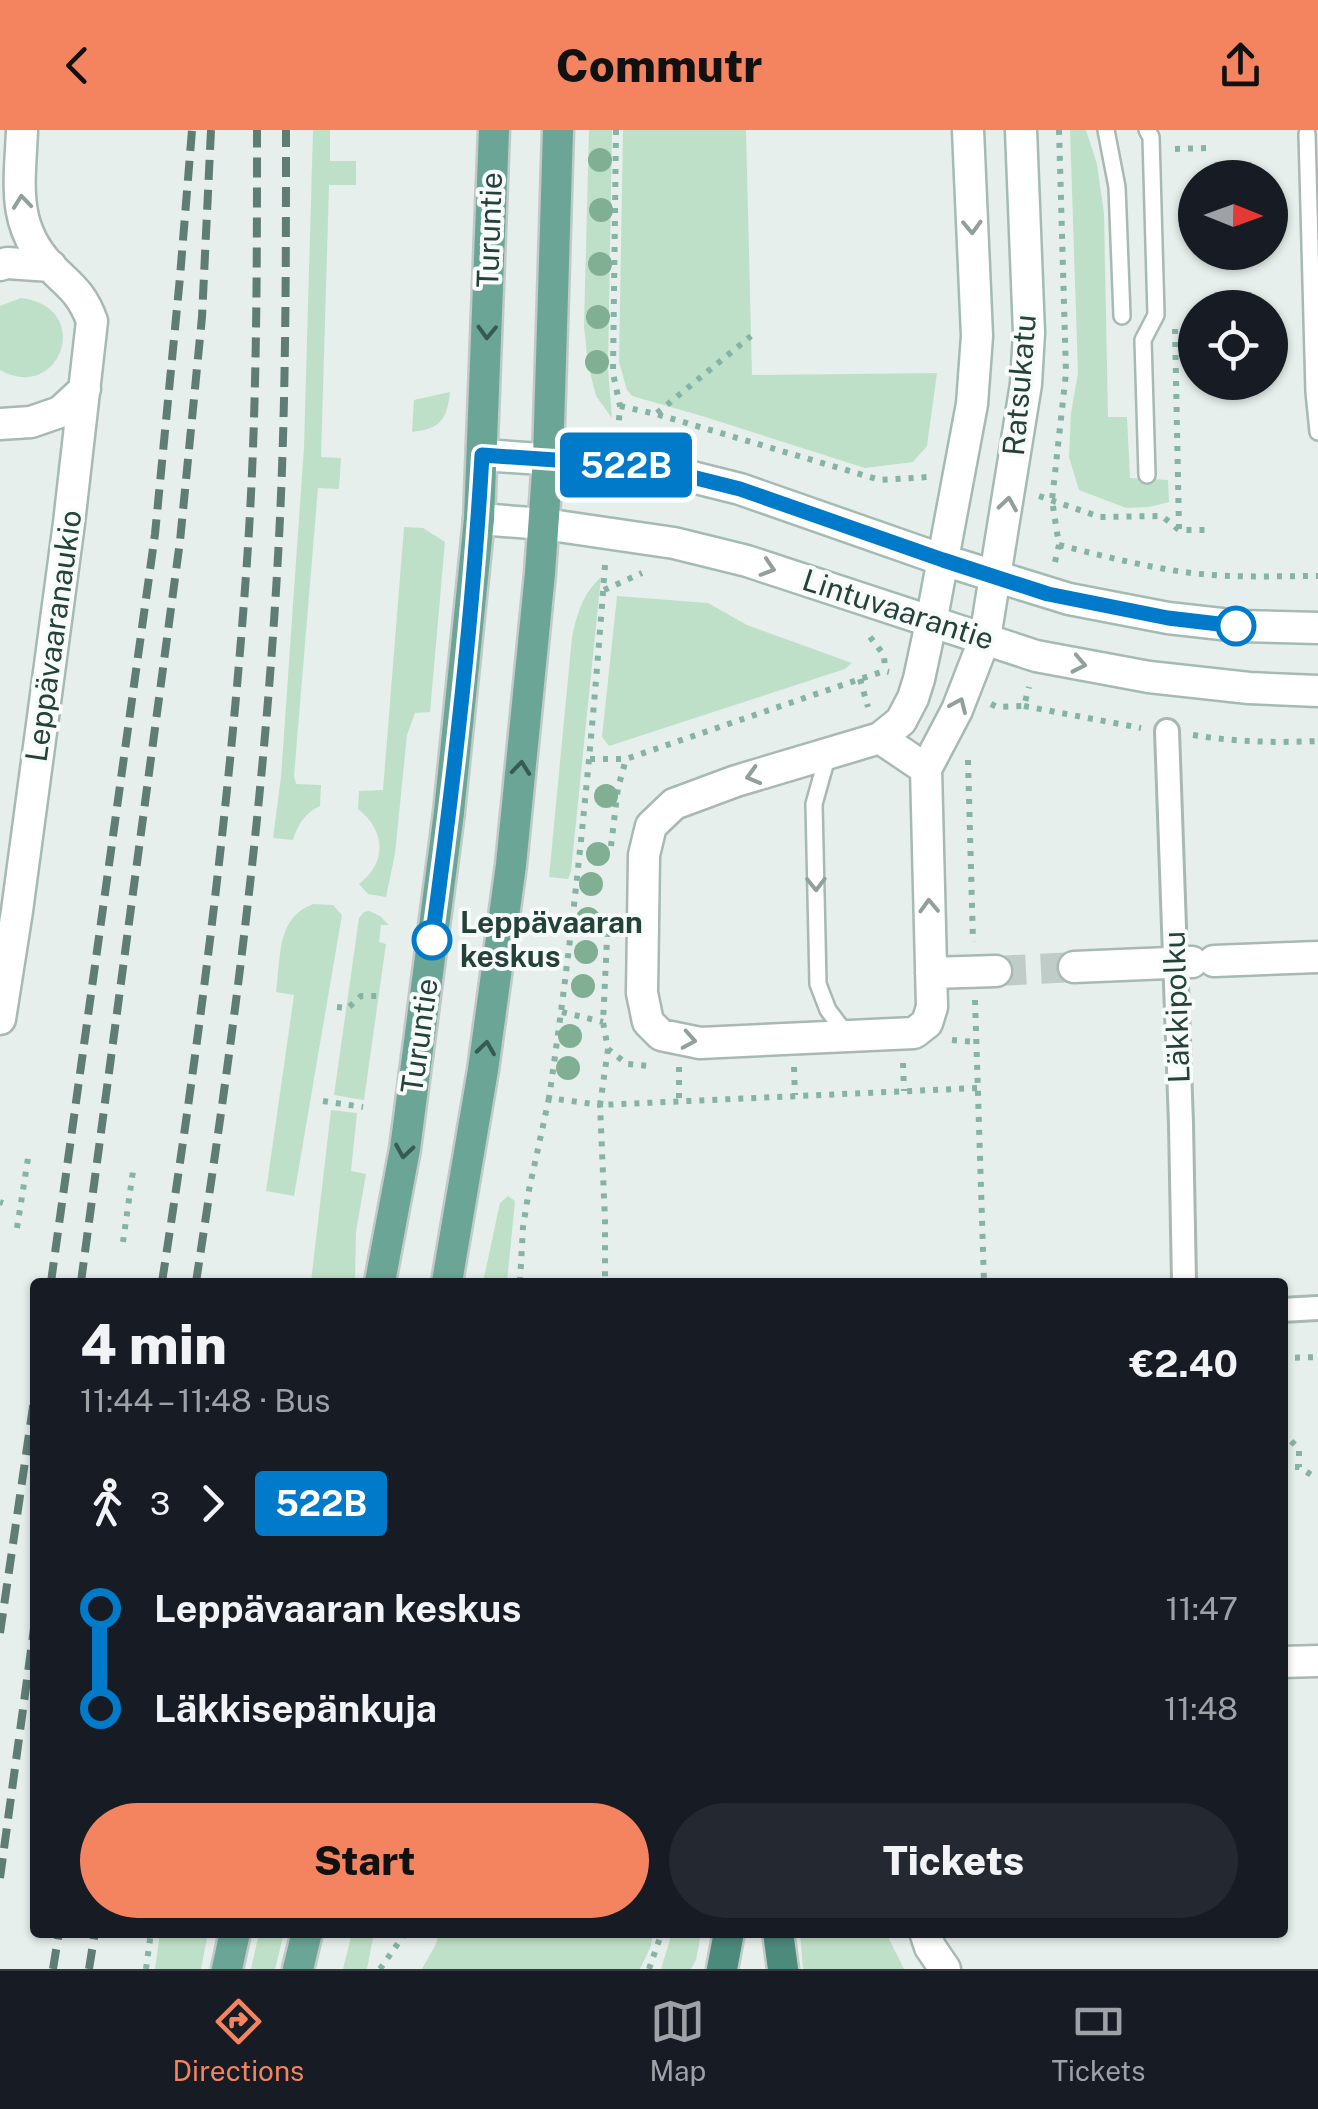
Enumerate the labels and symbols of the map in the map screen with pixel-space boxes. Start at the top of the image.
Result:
north arrow [1178,160,1288,270]
street label: Turuntie [469,171,509,288]
one-way arrow [11,194,33,210]
one-way arrow [962,220,983,236]
street label: Ratsukatu [995,313,1043,457]
one-way arrow [477,325,498,341]
line badge: 522B [556,432,696,498]
one-way arrow [997,496,1018,513]
street label: Leppävaaranaukio [18,508,88,764]
one-way arrow [758,557,775,577]
street label: Lintuvaarantie [798,561,998,657]
unlabelled marker [1217,607,1255,645]
one-way arrow [1071,653,1087,674]
one-way arrow [947,697,967,715]
one-way arrow [510,759,531,775]
one-way arrow [745,764,762,785]
one-way arrow [805,878,827,893]
one-way arrow [919,897,940,913]
place label: Leppävaaran keskus [460,904,643,974]
marker: Leppävaaran keskus [413,921,451,959]
street label: Läkkipolku [1155,930,1197,1084]
street label: Turuntie [393,976,445,1096]
one-way arrow [681,1029,697,1050]
one-way arrow [474,1040,495,1057]
one-way arrow [394,1143,415,1159]

